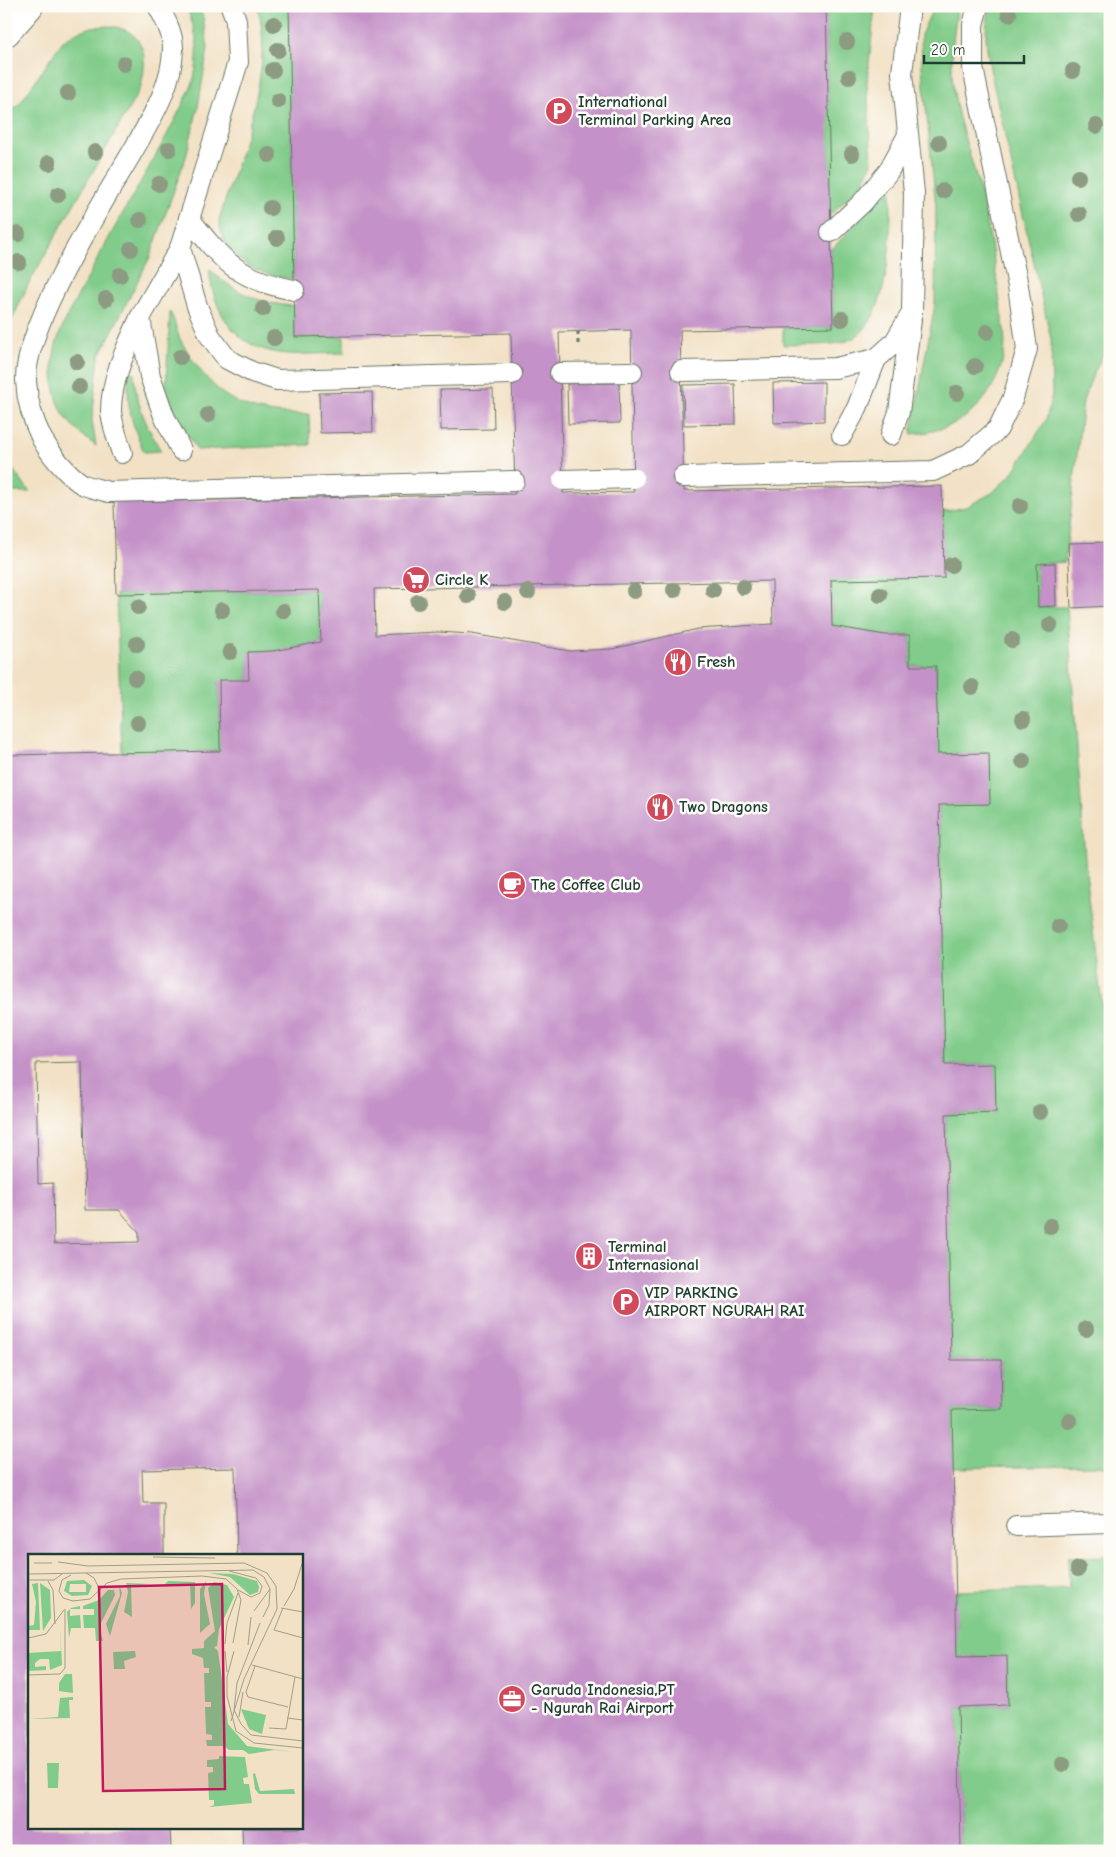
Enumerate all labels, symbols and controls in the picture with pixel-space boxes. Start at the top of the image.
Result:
scale bar [924,32,1024,64]
text: 20 m [931,41,965,59]
place label: International Terminal Parking Area [578,93,731,129]
parking icon: International Terminal Parking Area [544,96,574,126]
supermarket icon: Circle K [401,565,431,595]
place label: Circle K [435,571,488,589]
restaurant icon: Fresh [663,647,693,677]
place label: Fresh [697,653,735,671]
restaurant icon: Two Dragons [645,792,675,822]
place label: Two Dragons [679,798,768,816]
cafe icon: The Coffee Club [497,870,527,900]
place label: The Coffee Club [531,876,641,894]
place label: Terminal Internasional [608,1238,699,1274]
building icon: Terminal Internasional [574,1241,604,1271]
place label: VIP PARKING AIRPORT NGURAH RAI [645,1284,804,1320]
parking icon: VIP PARKING AIRPORT NGURAH RAI [611,1287,641,1317]
inset map [28,1554,302,1830]
place label: Garuda Indonesia,PT - Ngurah Rai Airport [531,1681,675,1717]
office icon: Garuda Indonesia,PT - Ngurah Rai Airport [497,1684,527,1714]

